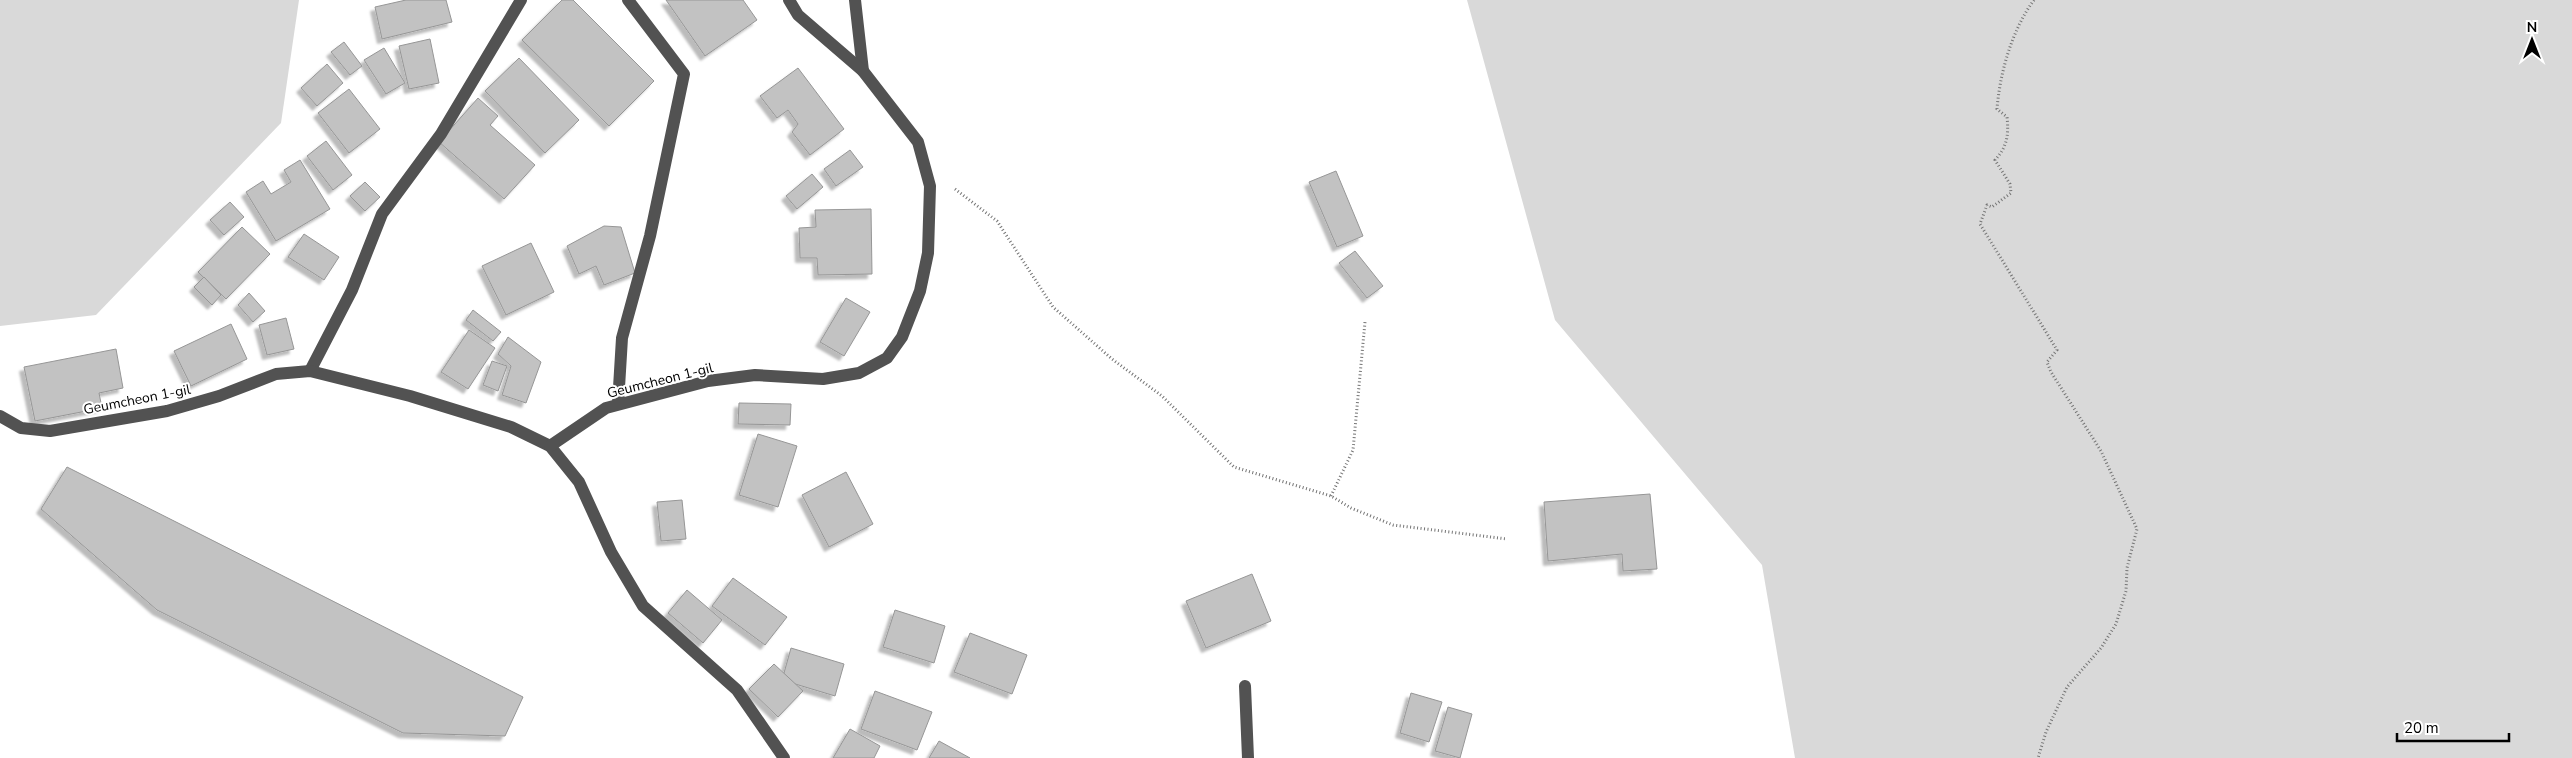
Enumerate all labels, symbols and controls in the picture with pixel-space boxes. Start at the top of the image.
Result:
north arrow [2507,15,2557,65]
text: N [2527,18,2537,37]
street label: Geumcheon 1-gil [605,358,716,403]
street label: Geumcheon 1-gil [82,380,193,419]
scale bar [2397,710,2510,742]
text: 20 m [2404,718,2439,738]

